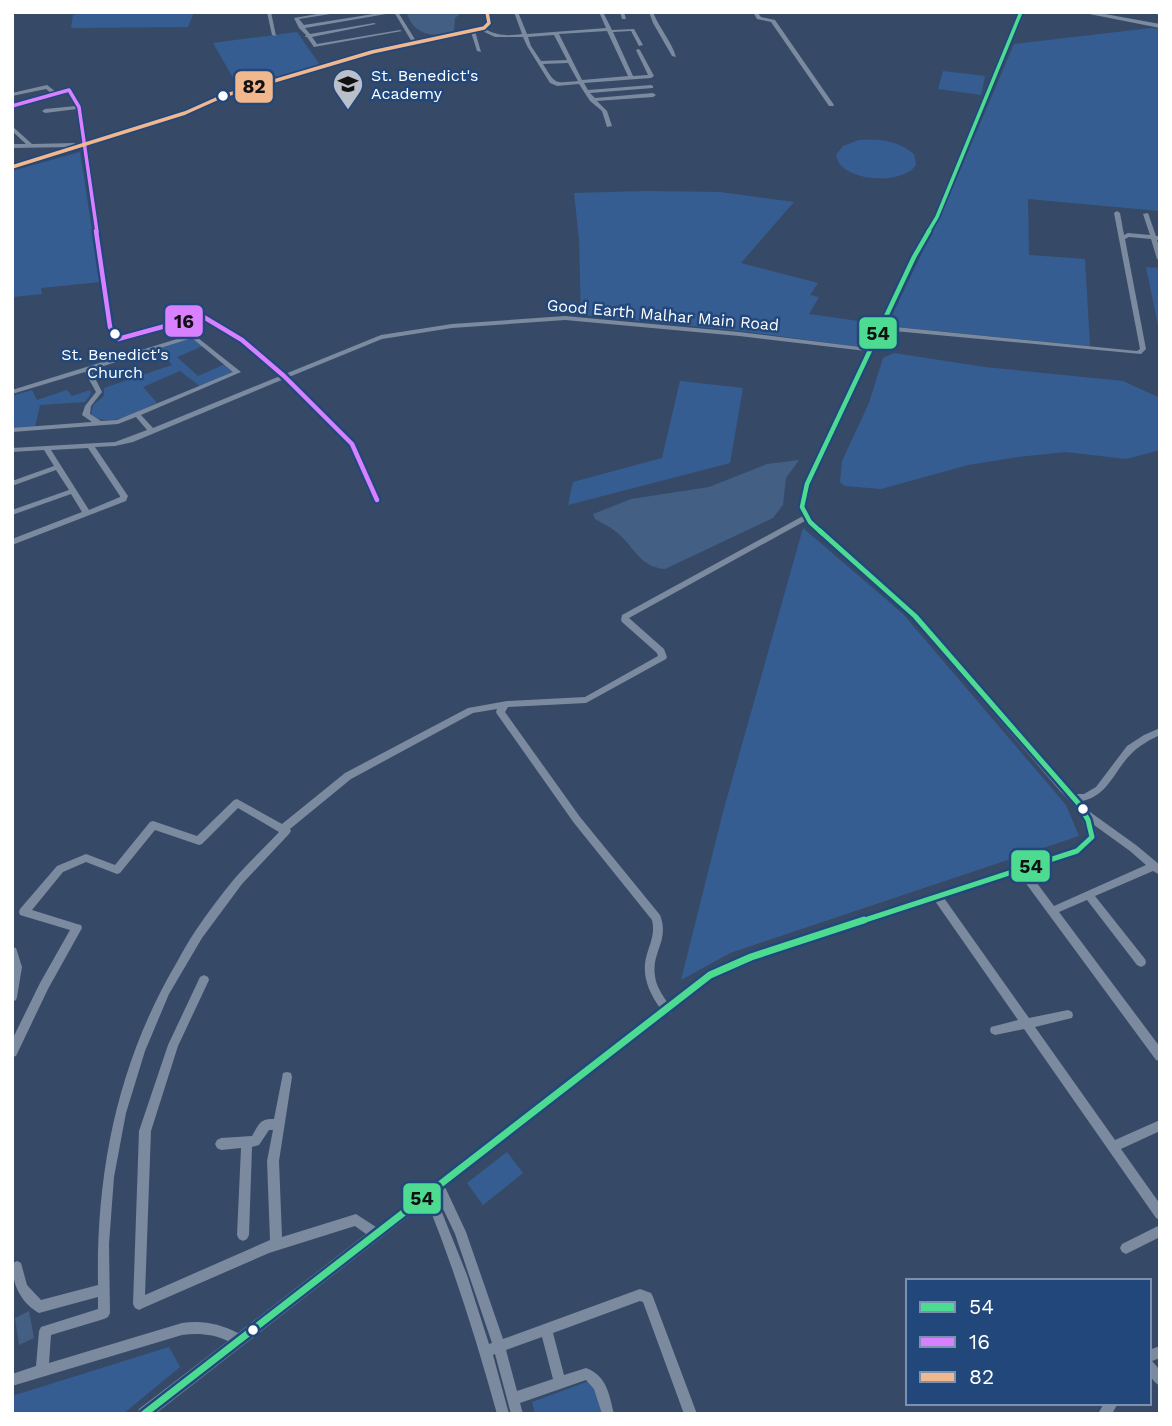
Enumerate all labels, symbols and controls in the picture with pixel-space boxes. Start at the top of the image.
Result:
place label: St. Benedict's Academy [371,66,478,103]
school or university icon: St. Benedict's Academy [331,67,365,111]
line badge: 82 [234,70,274,104]
text: 82 [242,75,266,98]
unlabelled marker [216,89,230,103]
street label: Good Earth Malhar Main Road [546,295,780,335]
line badge: 16 [164,304,204,338]
text: 16 [174,310,194,333]
line badge: 54 [858,316,898,350]
text: 54 [866,322,890,345]
marker: St. Benedict's Church [108,327,122,341]
place label: St. Benedict's Church [61,345,169,382]
unlabelled marker [1076,802,1090,816]
line badge: 54 [1010,849,1051,883]
text: 54 [1019,855,1043,878]
line badge: 54 [402,1182,442,1215]
text: 54 [410,1187,434,1210]
legend [906,1279,1151,1405]
text: 54 [969,1294,994,1319]
unlabelled marker [246,1323,260,1337]
text: 16 [969,1329,990,1354]
text: 82 [969,1364,994,1389]

